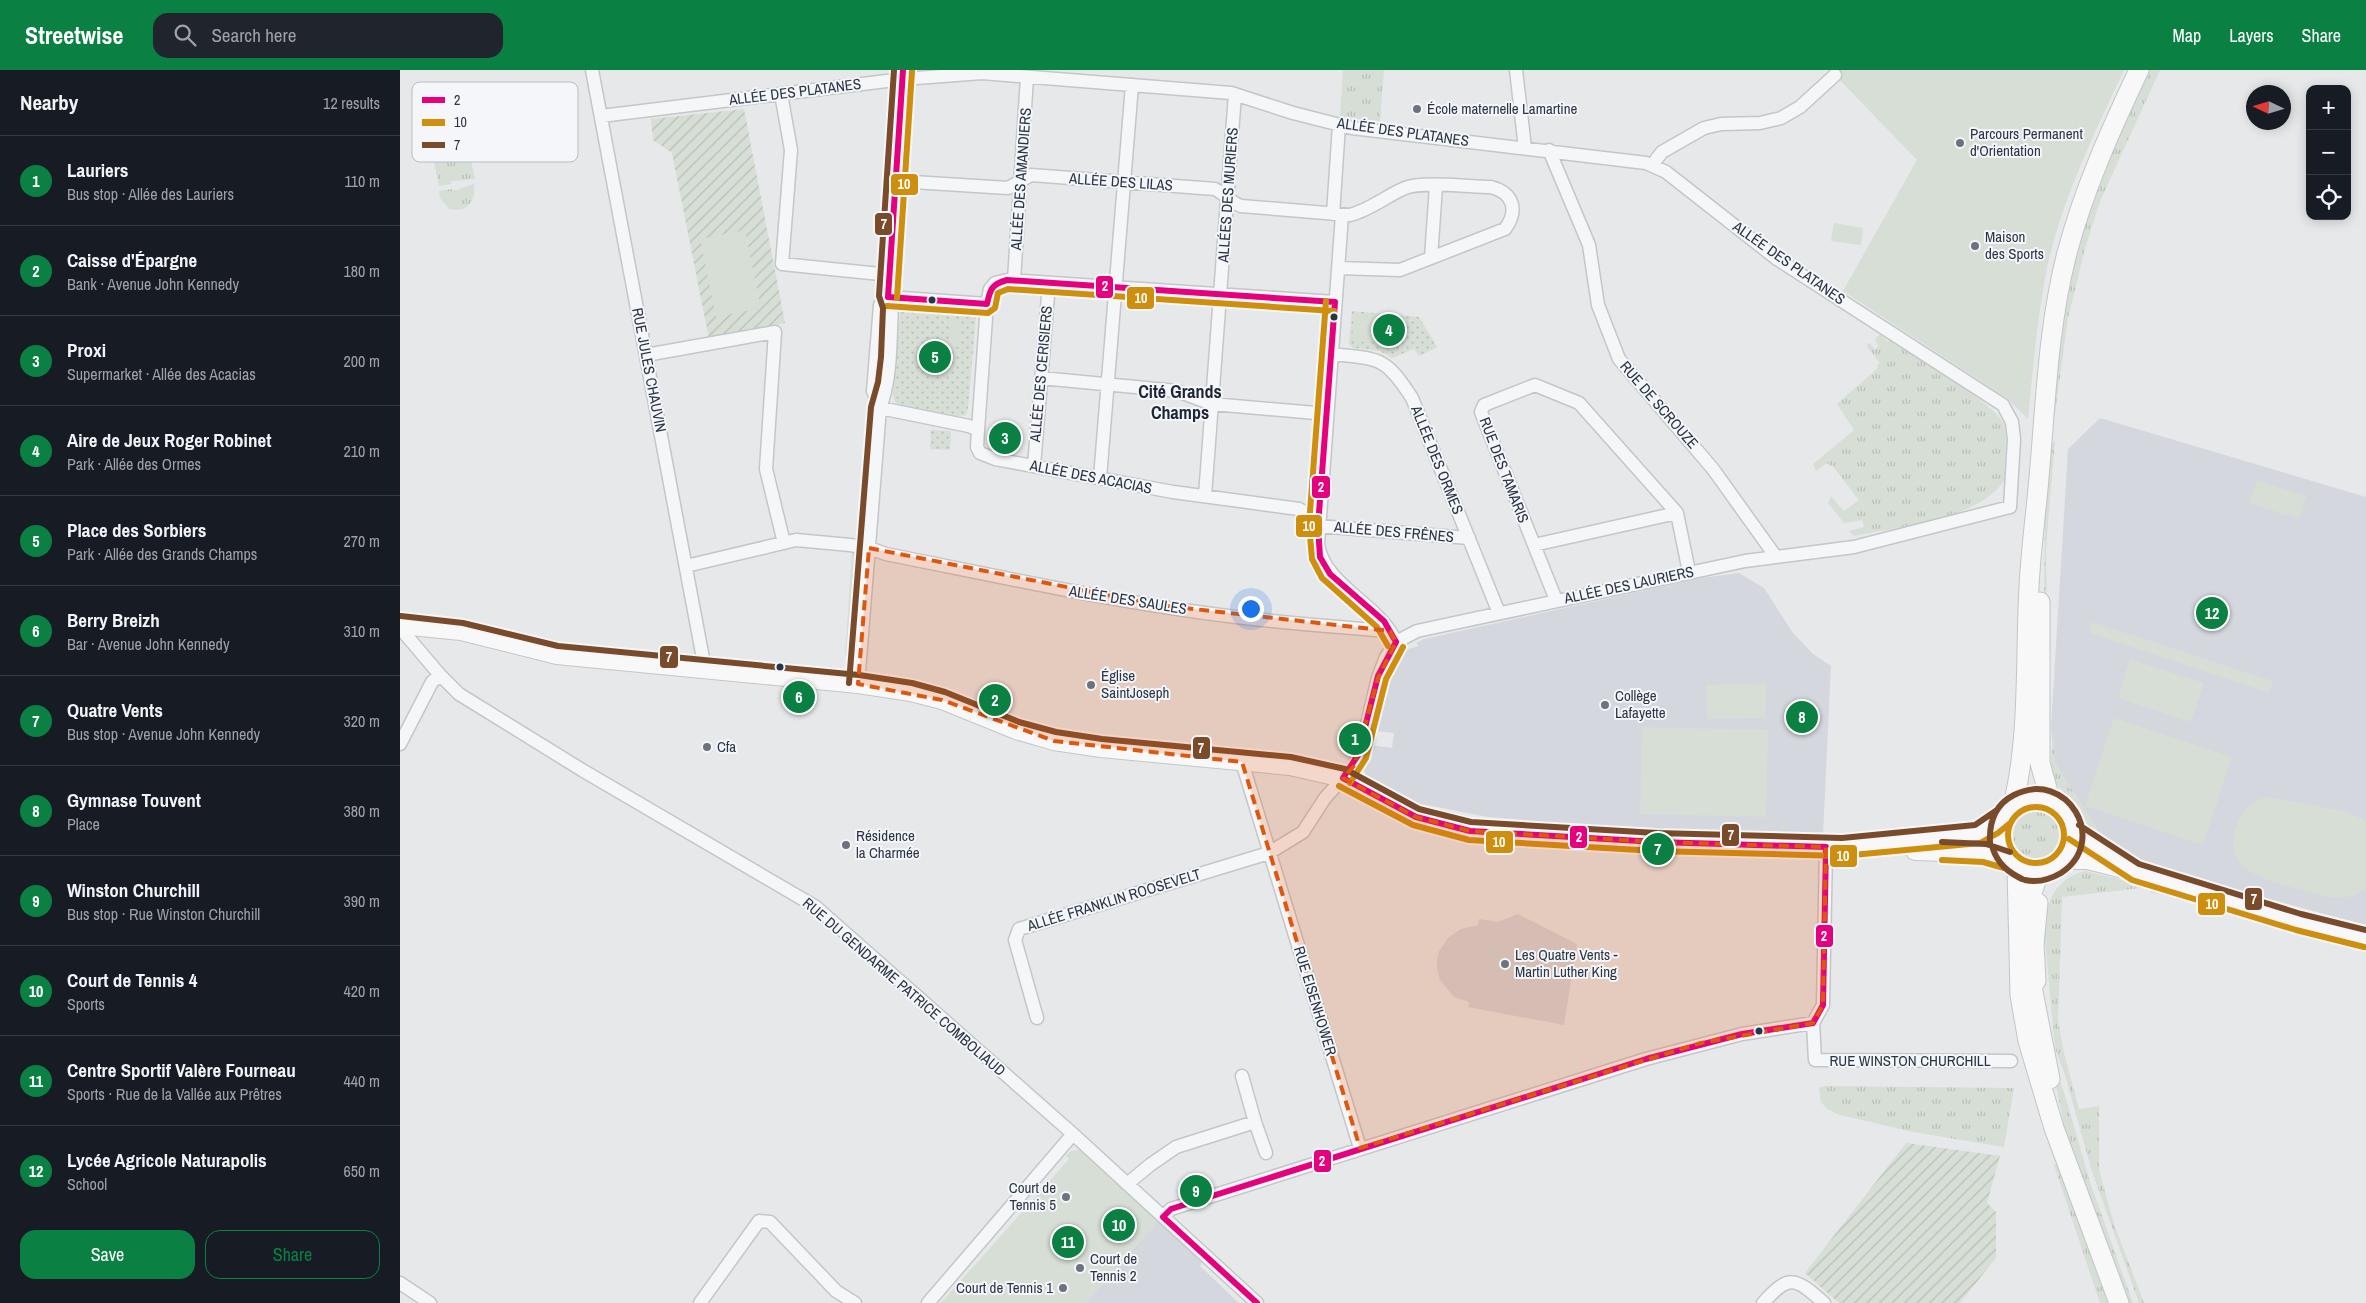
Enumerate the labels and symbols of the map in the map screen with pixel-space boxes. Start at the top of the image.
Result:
street label: ALLÉE DES PLATANES [727,73,862,110]
legend [412,82,578,162]
north arrow [2246,85,2291,130]
text: 2 [454,91,460,109]
place label: École maternelle Lamartine [1427,98,1578,119]
marker: École maternelle Lamartine [1411,103,1423,115]
street label: ALLÉE DES AMANDIERS [1005,107,1036,252]
street label: ALLÉE DES PLATANES [1335,112,1470,151]
text: 10 [454,113,467,131]
place label: Parcours Permanent d'Orientation [1970,123,2083,161]
street label: ALLÉES DES MURIERS [1212,127,1243,264]
text: 7 [454,136,460,154]
marker: Parcours Permanent d'Orientation [1954,137,1966,149]
street label: ALLÉE DES LILAS [1067,167,1174,196]
line badge: 10 [890,173,919,196]
text: 10 [898,175,910,193]
line badge: 7 [874,212,893,236]
text: 7 [881,215,888,233]
street label: ALLÉE DES PLATANES [1728,215,1850,309]
place label: Maison des Sports [1985,226,2044,264]
marker: Maison des Sports [1969,240,1981,252]
line badge: 2 [1095,275,1114,299]
text: 2 [1102,277,1108,295]
line badge: 10 [1126,286,1155,310]
text: 10 [1135,289,1147,307]
unlabelled marker [927,295,937,305]
street label: ALLÉE DES CERISIERS [1024,305,1057,444]
street label: RUE JULES CHAUVIN [627,306,672,434]
pin: 4 [1373,311,1405,349]
unlabelled marker [1329,312,1339,322]
pin: 5 [919,338,951,376]
street label: RUE DE SCROUZE [1615,356,1703,453]
district label: Cité Grands Champs [1138,379,1222,425]
street label: ALLÉE DES ORMES [1406,401,1469,517]
street label: RUE DES TAMARIS [1475,414,1534,526]
pin: 3 [989,419,1021,457]
street label: ALLÉE DES ACACIAS [1027,454,1154,499]
line badge: 2 [1311,475,1331,499]
text: 2 [1318,478,1324,496]
line badge: 10 [1295,514,1323,538]
street label: ALLÉE DES FRÊNES [1332,516,1455,547]
text: 10 [1303,517,1315,535]
street label: ALLÉE DES LAURIERS [1561,561,1696,609]
street label: ALLÉE DES SAULES [1067,580,1188,619]
pin: 12 [2196,594,2228,632]
your location [1238,596,1264,622]
line badge: 7 [659,645,679,669]
text: 7 [666,648,673,666]
unlabelled marker [775,662,785,672]
place label: Église SaintJoseph [1101,665,1169,703]
pin: 6 [783,678,815,716]
marker: Église SaintJoseph [1085,679,1097,691]
pin: 2 [979,681,1011,719]
place label: Collège Lafayette [1615,685,1666,723]
pin: 8 [1786,698,1818,736]
marker: Collège Lafayette [1599,699,1611,711]
pin: 1 [1339,720,1371,758]
place label: Cfa [717,736,736,757]
line badge: 7 [1192,736,1211,760]
text: 7 [1198,739,1205,757]
marker: Cfa [701,741,713,753]
line badge: 7 [1721,823,1740,847]
place label: Résidence la Charmée [856,825,920,863]
line badge: 2 [1569,825,1588,849]
text: 7 [1728,826,1735,844]
text: 2 [1576,828,1582,846]
line badge: 10 [1485,830,1514,854]
pin: 7 [1642,830,1674,868]
text: 10 [1493,833,1505,851]
marker: Résidence la Charmée [840,839,852,851]
line badge: 10 [1829,844,1858,868]
text: 10 [1837,847,1849,865]
street label: ALLÉE FRANKLIN ROOSEVELT [1024,863,1204,936]
line badge: 7 [2244,887,2263,911]
text: 7 [2251,890,2258,908]
line badge: 10 [2197,892,2226,916]
street label: RUE DU GENDARME PATRICE COMBOLIAUD [798,893,1010,1081]
text: 10 [2206,895,2218,913]
line badge: 2 [1815,924,1834,948]
text: 2 [1821,927,1827,945]
street label: RUE EISENHOWER [1289,944,1342,1058]
place label: Les Quatre Vents - Martin Luther King [1515,944,1618,982]
marker: Les Quatre Vents - Martin Luther King [1499,958,1511,970]
unlabelled marker [1754,1026,1764,1036]
street label: RUE WINSTON CHURCHILL [1829,1050,1991,1071]
line badge: 2 [1313,1149,1332,1173]
text: 2 [1319,1152,1325,1170]
pin: 9 [1180,1172,1212,1210]
place label: Court de Tennis 5 [1009,1177,1056,1215]
marker: Court de Tennis 5 [1060,1191,1072,1203]
pin: 10 [1103,1206,1135,1244]
pin: 11 [1052,1223,1084,1261]
place label: Court de Tennis 2 [1090,1248,1137,1286]
marker: Court de Tennis 2 [1074,1262,1086,1274]
place label: Court de Tennis 1 [956,1277,1053,1298]
marker: Court de Tennis 1 [1057,1282,1069,1294]

